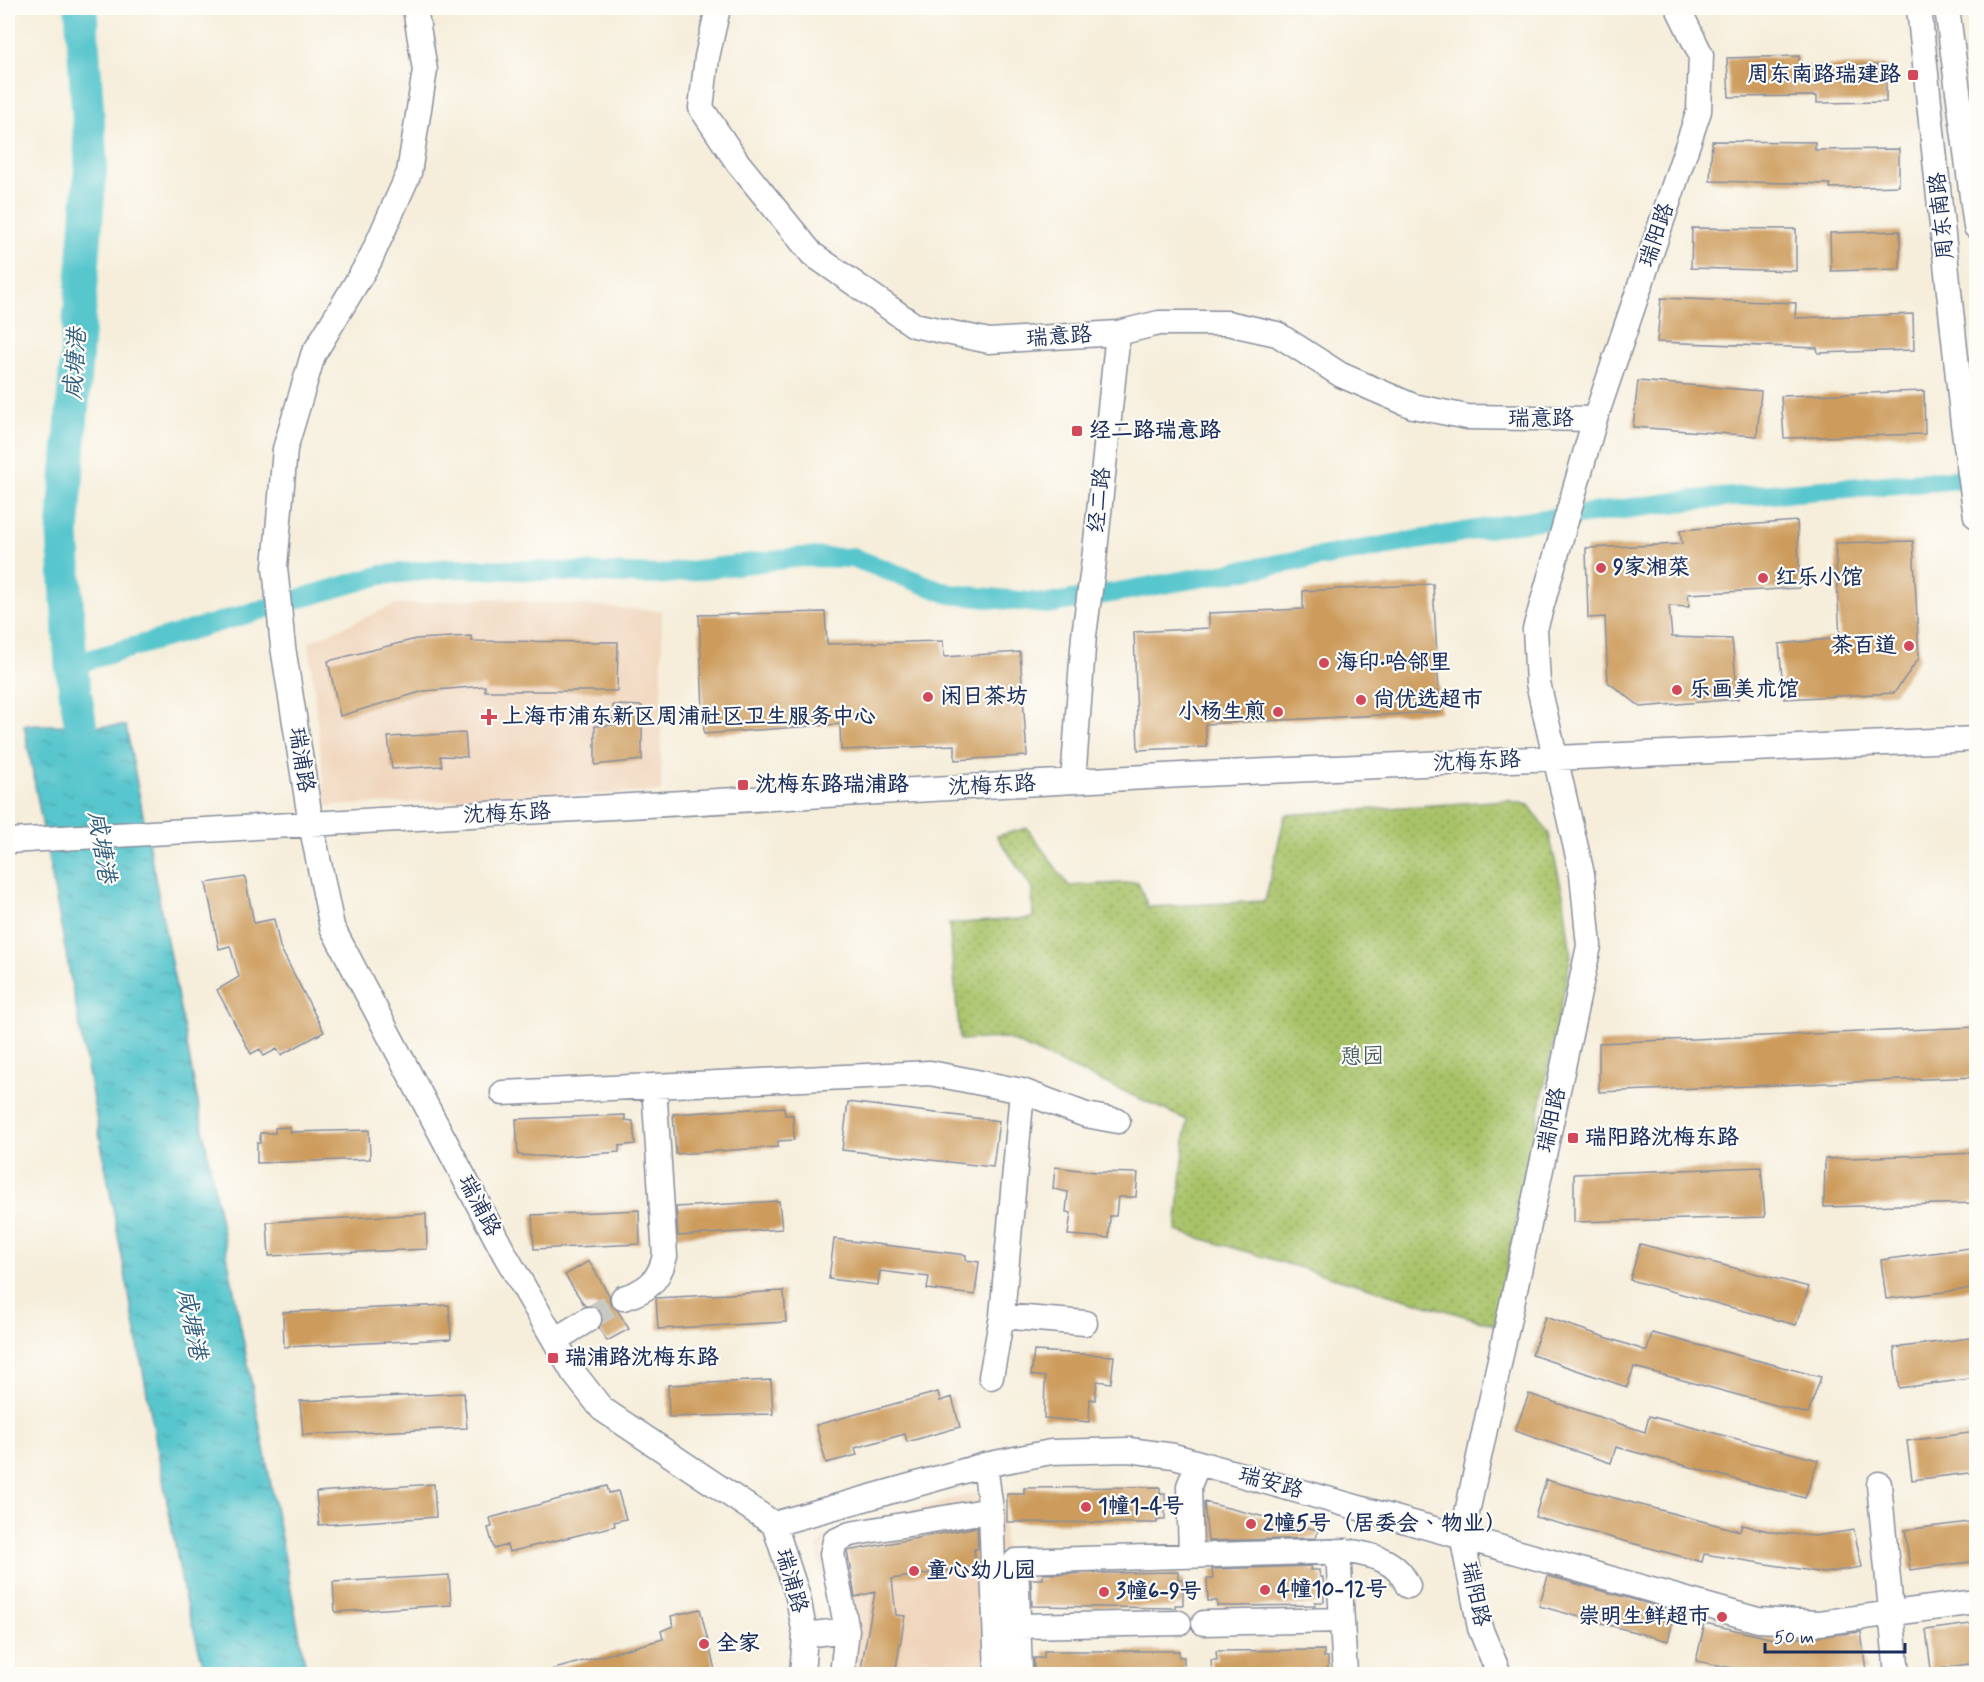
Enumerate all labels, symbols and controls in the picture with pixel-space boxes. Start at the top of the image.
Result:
place label: 周东南路瑞建路 [1747,61,1901,89]
marker: 周东南路瑞建路 [1906,68,1920,82]
street label: 周东南路 [1923,171,1961,261]
street label: 瑞阳路 [1633,199,1681,271]
street label: 瑞意路 [1025,321,1093,353]
water label: 咸塘港 [58,325,94,401]
street label: 瑞意路 [1508,405,1574,433]
place label: 经二路瑞意路 [1089,417,1221,445]
marker: 经二路瑞意路 [1070,424,1084,438]
street label: 经二路 [1083,466,1117,534]
place label: 9家湘菜 [1613,554,1690,582]
marker: 9家湘菜 [1594,561,1608,575]
place label: 红乐小馆 [1775,564,1863,592]
marker: 红乐小馆 [1756,571,1770,585]
place label: 茶百道 [1831,632,1897,660]
marker: 茶百道 [1902,639,1916,653]
place label: 海印·哈邻里 [1336,649,1451,677]
marker: 海印·哈邻里 [1317,656,1331,670]
place label: 乐画美术馆 [1689,676,1799,704]
place label: 闲日茶坊 [940,683,1028,711]
marker: 乐画美术馆 [1670,683,1684,697]
place label: 尚优选超市 [1373,686,1483,714]
marker: 闲日茶坊 [921,690,935,704]
marker: 尚优选超市 [1354,693,1368,707]
place label: 小杨生煎 [1178,698,1266,726]
place label: 上海市浦东新区周浦社区卫生服务中心 [502,703,876,731]
marker: 小杨生煎 [1271,705,1285,719]
marker: 上海市浦东新区周浦社区卫生服务中心 [480,708,498,726]
street label: 瑞浦路 [282,725,320,795]
street label: 沈梅东路 [1432,746,1522,778]
street label: 沈梅东路 [947,770,1037,802]
place label: 沈梅东路瑞浦路 [755,771,909,799]
marker: 沈梅东路瑞浦路 [736,778,750,792]
street label: 沈梅东路 [462,798,552,830]
water label: 咸塘港 [80,809,122,887]
park label: 憩园 [1340,1043,1384,1071]
street label: 瑞阳路 [1531,1085,1573,1155]
place label: 瑞阳路沈梅东路 [1585,1124,1739,1152]
marker: 瑞阳路沈梅东路 [1566,1131,1580,1145]
street label: 瑞浦路 [451,1170,507,1242]
water label: 咸塘港 [169,1286,213,1364]
place label: 瑞浦路沈梅东路 [565,1344,719,1372]
marker: 瑞浦路沈梅东路 [546,1351,560,1365]
street label: 瑞安路 [1235,1461,1307,1505]
place label: 1幢1-4号 [1098,1493,1184,1521]
marker: 1幢1-4号 [1079,1500,1093,1514]
place label: 2幢5号（居委会、物业） [1263,1510,1507,1538]
marker: 2幢5号（居委会、物业） [1244,1517,1258,1531]
street label: 瑞浦路 [768,1545,814,1617]
place label: 童心幼儿园 [926,1557,1036,1585]
street label: 瑞阳路 [1454,1559,1496,1629]
marker: 童心幼儿园 [907,1564,921,1578]
place label: 4幢10-12号 [1277,1576,1388,1604]
place label: 3幢6-9号 [1116,1578,1202,1606]
marker: 4幢10-12号 [1258,1583,1272,1597]
marker: 3幢6-9号 [1097,1585,1111,1599]
place label: 崇明生鲜超市 [1578,1603,1710,1631]
marker: 崇明生鲜超市 [1715,1610,1729,1624]
scale bar [1765,1616,1904,1654]
text: 50 m [1774,1626,1814,1650]
place label: 全家 [716,1630,760,1658]
marker: 全家 [697,1637,711,1651]

